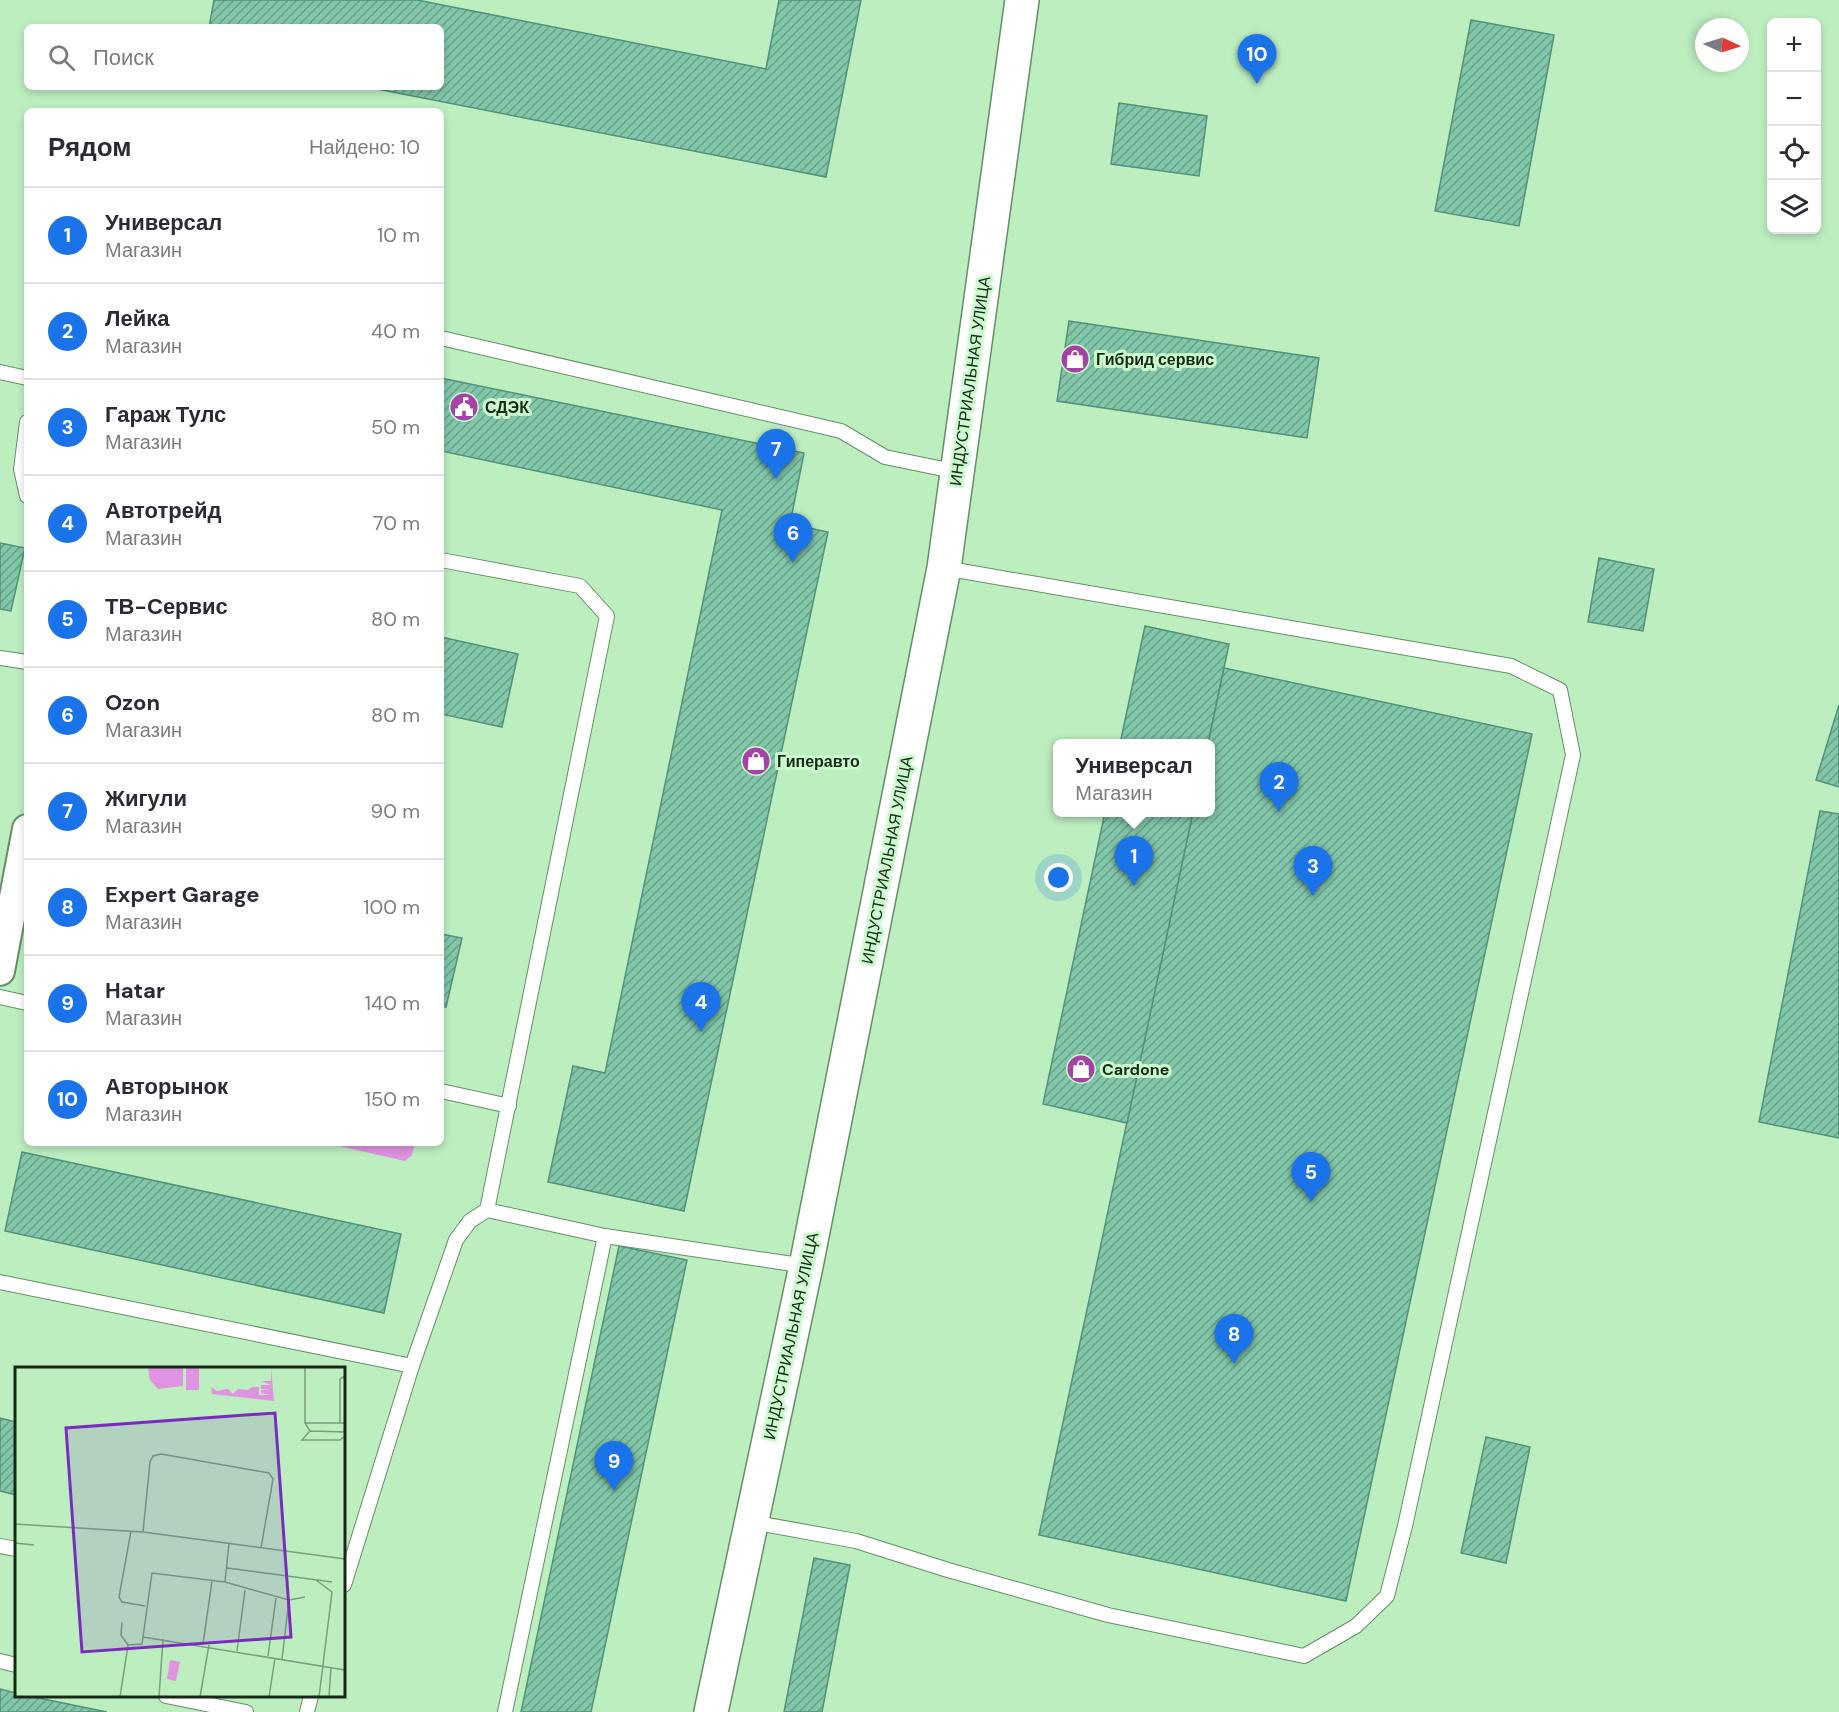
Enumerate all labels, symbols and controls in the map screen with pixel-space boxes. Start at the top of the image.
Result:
north arrow [1695,18,1749,72]
map controls [1767,18,1821,234]
button: + [1767,18,1821,72]
search box [24,24,444,90]
pin: 10 [1238,34,1276,84]
icon: search [45,41,78,74]
text: Поиск [93,43,154,72]
button: − [1767,72,1821,126]
button: locate [1767,126,1821,180]
text: Рядом [48,130,131,164]
text: Найдено: 10 [309,134,420,160]
button: layers [1767,180,1821,234]
text: Универсал [105,208,222,237]
text: 1 [64,222,71,248]
text: 10 m [377,222,420,248]
text: Магазин [105,237,182,263]
street label: ИНДУСТРИАЛЬНАЯ УЛИЦА [945,275,995,487]
text: Лейка [105,304,169,333]
text: 2 [62,318,73,344]
text: 40 m [371,318,420,344]
text: Магазин [105,333,182,359]
shop icon: Гибрид сервис [1059,343,1091,375]
place label: Гибрид сервис [1096,349,1214,370]
public building icon: СДЭК [448,391,480,423]
place label: СДЭК [485,397,529,418]
text: Гараж Тулс [105,400,226,429]
text: 3 [61,414,74,440]
text: 50 m [371,414,420,440]
text: Магазин [105,429,182,455]
pin: 7 [756,430,796,479]
text: Автотрейд [105,496,221,525]
text: 4 [61,510,74,536]
text: 70 m [373,510,420,536]
pin: 6 [774,514,812,563]
text: Магазин [105,525,182,551]
text: ТВ-Сервис [105,592,228,621]
text: 5 [61,606,74,632]
text: 80 m [371,606,420,632]
text: Магазин [105,621,182,647]
text: Ozon [105,688,160,717]
text: 6 [61,702,74,728]
text: 80 m [371,702,420,728]
text: Магазин [105,717,182,743]
popup [1053,739,1215,817]
shop icon: Гиперавто [740,745,772,777]
place label: Гиперавто [777,751,860,772]
text: Универсал [1075,751,1193,780]
street label: ИНДУСТРИАЛЬНАЯ УЛИЦА [857,754,918,966]
pin: 2 [1260,762,1298,812]
text: Магазин [1075,780,1153,806]
text: Жигули [105,784,187,813]
text: 7 [62,798,73,824]
text: 90 m [371,798,420,824]
text: Магазин [105,813,182,839]
pin: 1 [1114,836,1154,886]
pin: 3 [1294,846,1332,896]
your location [1044,863,1073,892]
text: Expert Garage [105,880,260,909]
text: 8 [61,894,74,920]
text: 100 m [363,894,420,920]
text: Магазин [105,909,182,935]
text: Hatar [105,976,165,1005]
pin: 4 [682,982,720,1032]
text: 9 [61,990,74,1016]
text: 140 m [365,990,420,1016]
text: Магазин [105,1005,182,1031]
shop icon: Cardone [1065,1053,1097,1085]
place label: Cardone [1102,1059,1169,1080]
text: Авторынок [105,1072,228,1101]
text: 10 [57,1086,78,1112]
text: 150 m [365,1086,420,1112]
text: Магазин [105,1101,182,1127]
pin: 5 [1292,1152,1330,1202]
street label: ИНДУСТРИАЛЬНАЯ УЛИЦА [759,1230,823,1442]
pin: 8 [1214,1314,1254,1364]
inset map [15,1367,345,1697]
pin: 9 [594,1442,634,1491]

